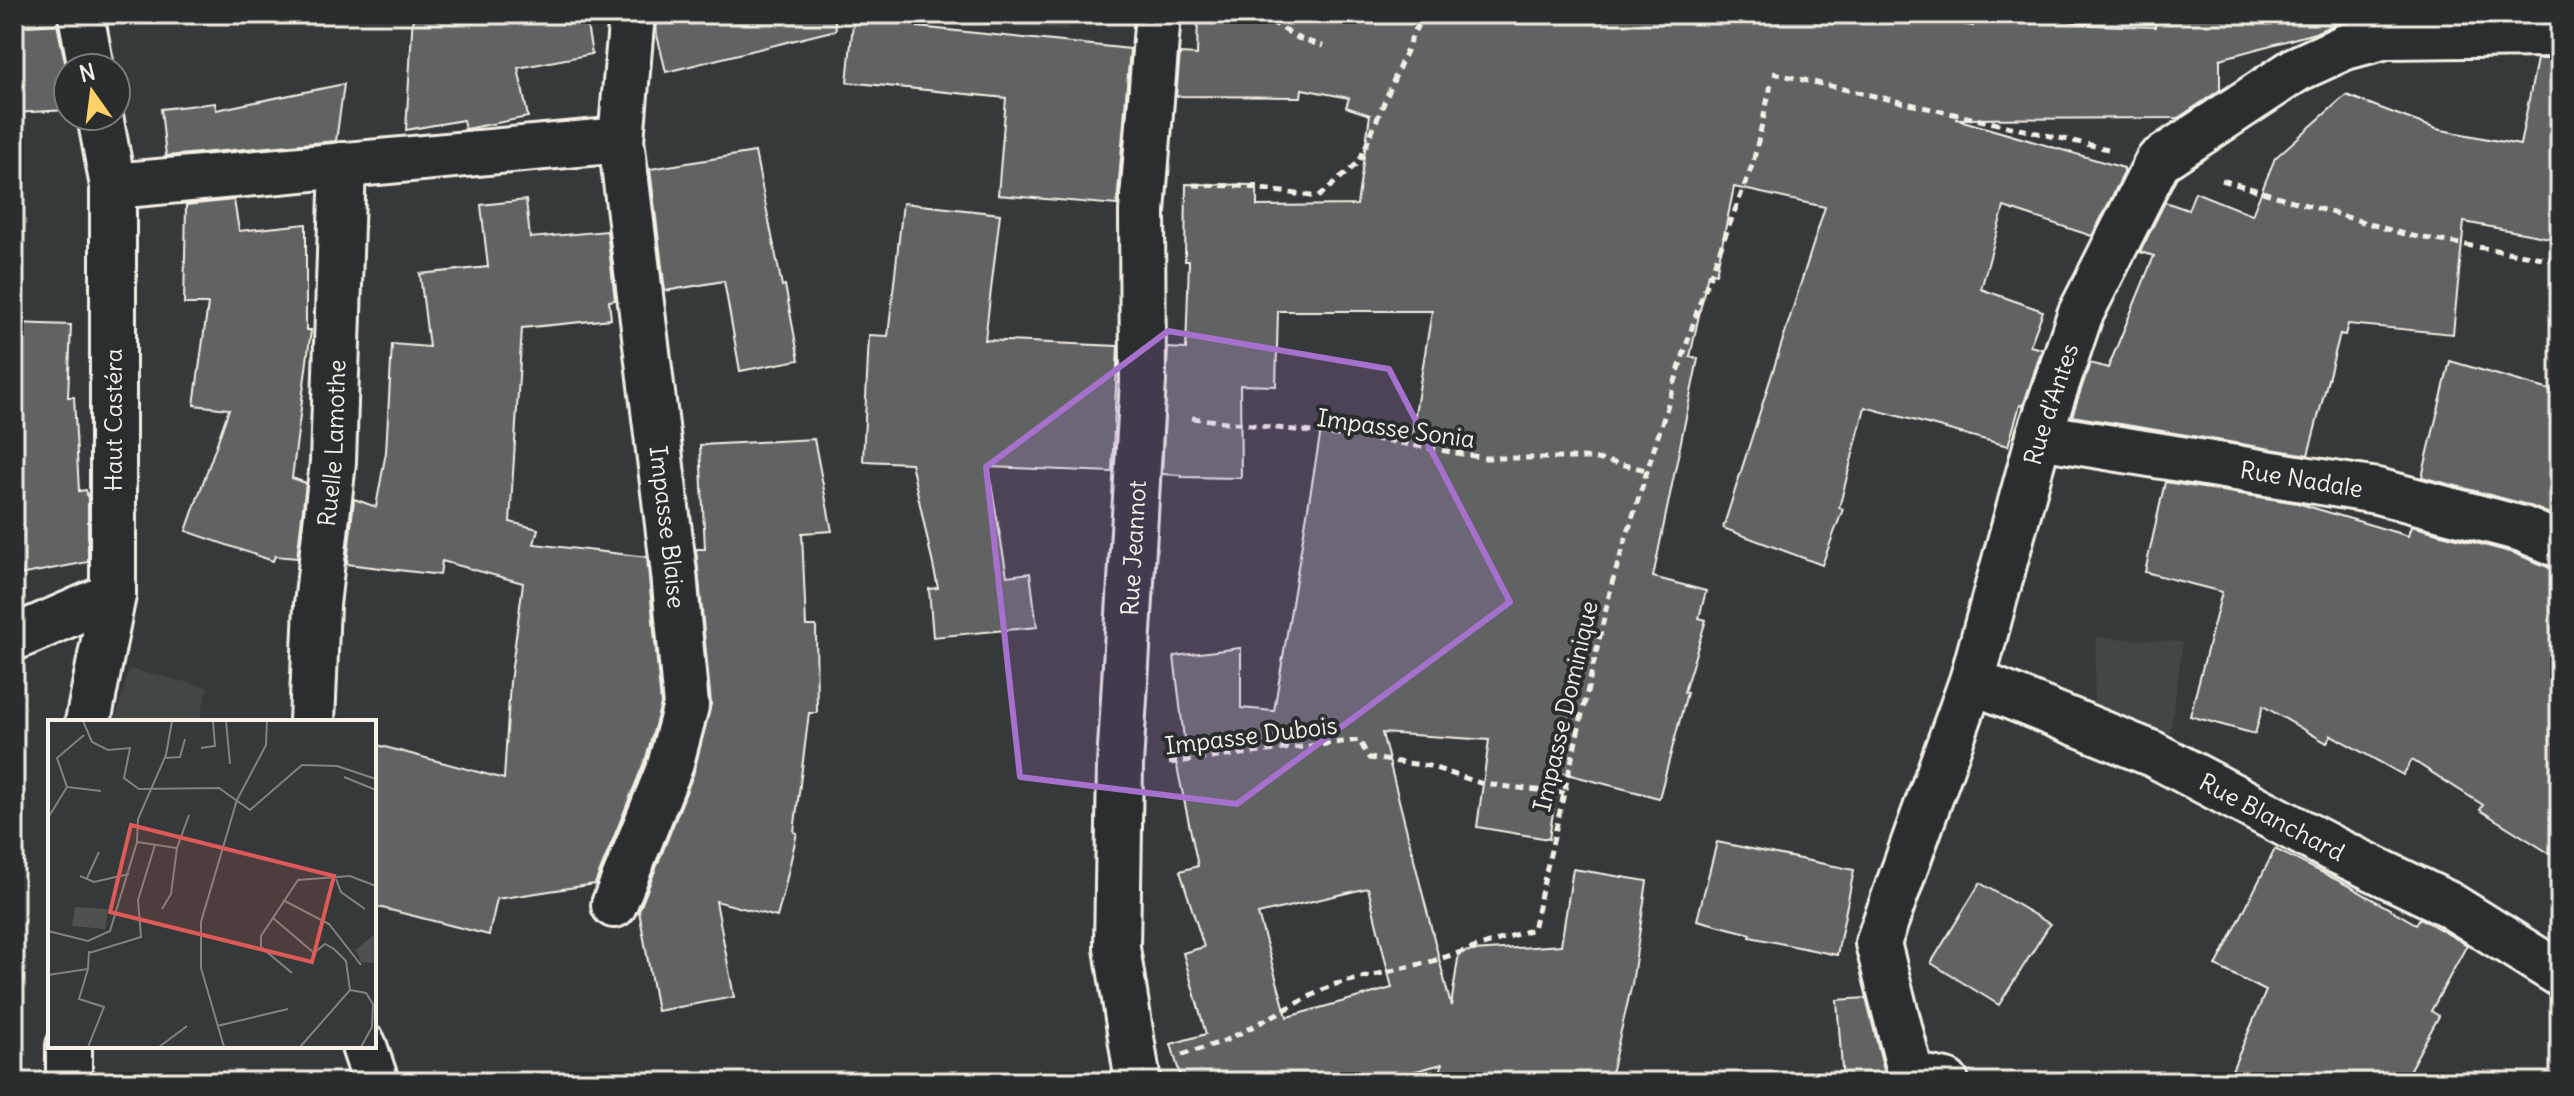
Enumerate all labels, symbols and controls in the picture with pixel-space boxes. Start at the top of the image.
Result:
north arrow [52,52,132,132]
text: N [76,57,98,88]
street label: Rue d'Antes [2017,339,2084,468]
street label: Haut Castéra [98,349,128,491]
street label: Ruelle Lamothe [311,359,351,528]
street label: Impasse Sonia [1315,402,1477,454]
street label: Impasse Blaise [644,444,692,610]
street label: Rue Nadale [2238,454,2365,503]
street label: Rue Jeannot [1114,479,1152,617]
street label: Impasse Dominique [1526,598,1604,814]
street label: Impasse Dubois [1163,710,1339,760]
inset map [48,720,376,1048]
street label: Rue Blanchard [2195,766,2350,867]

